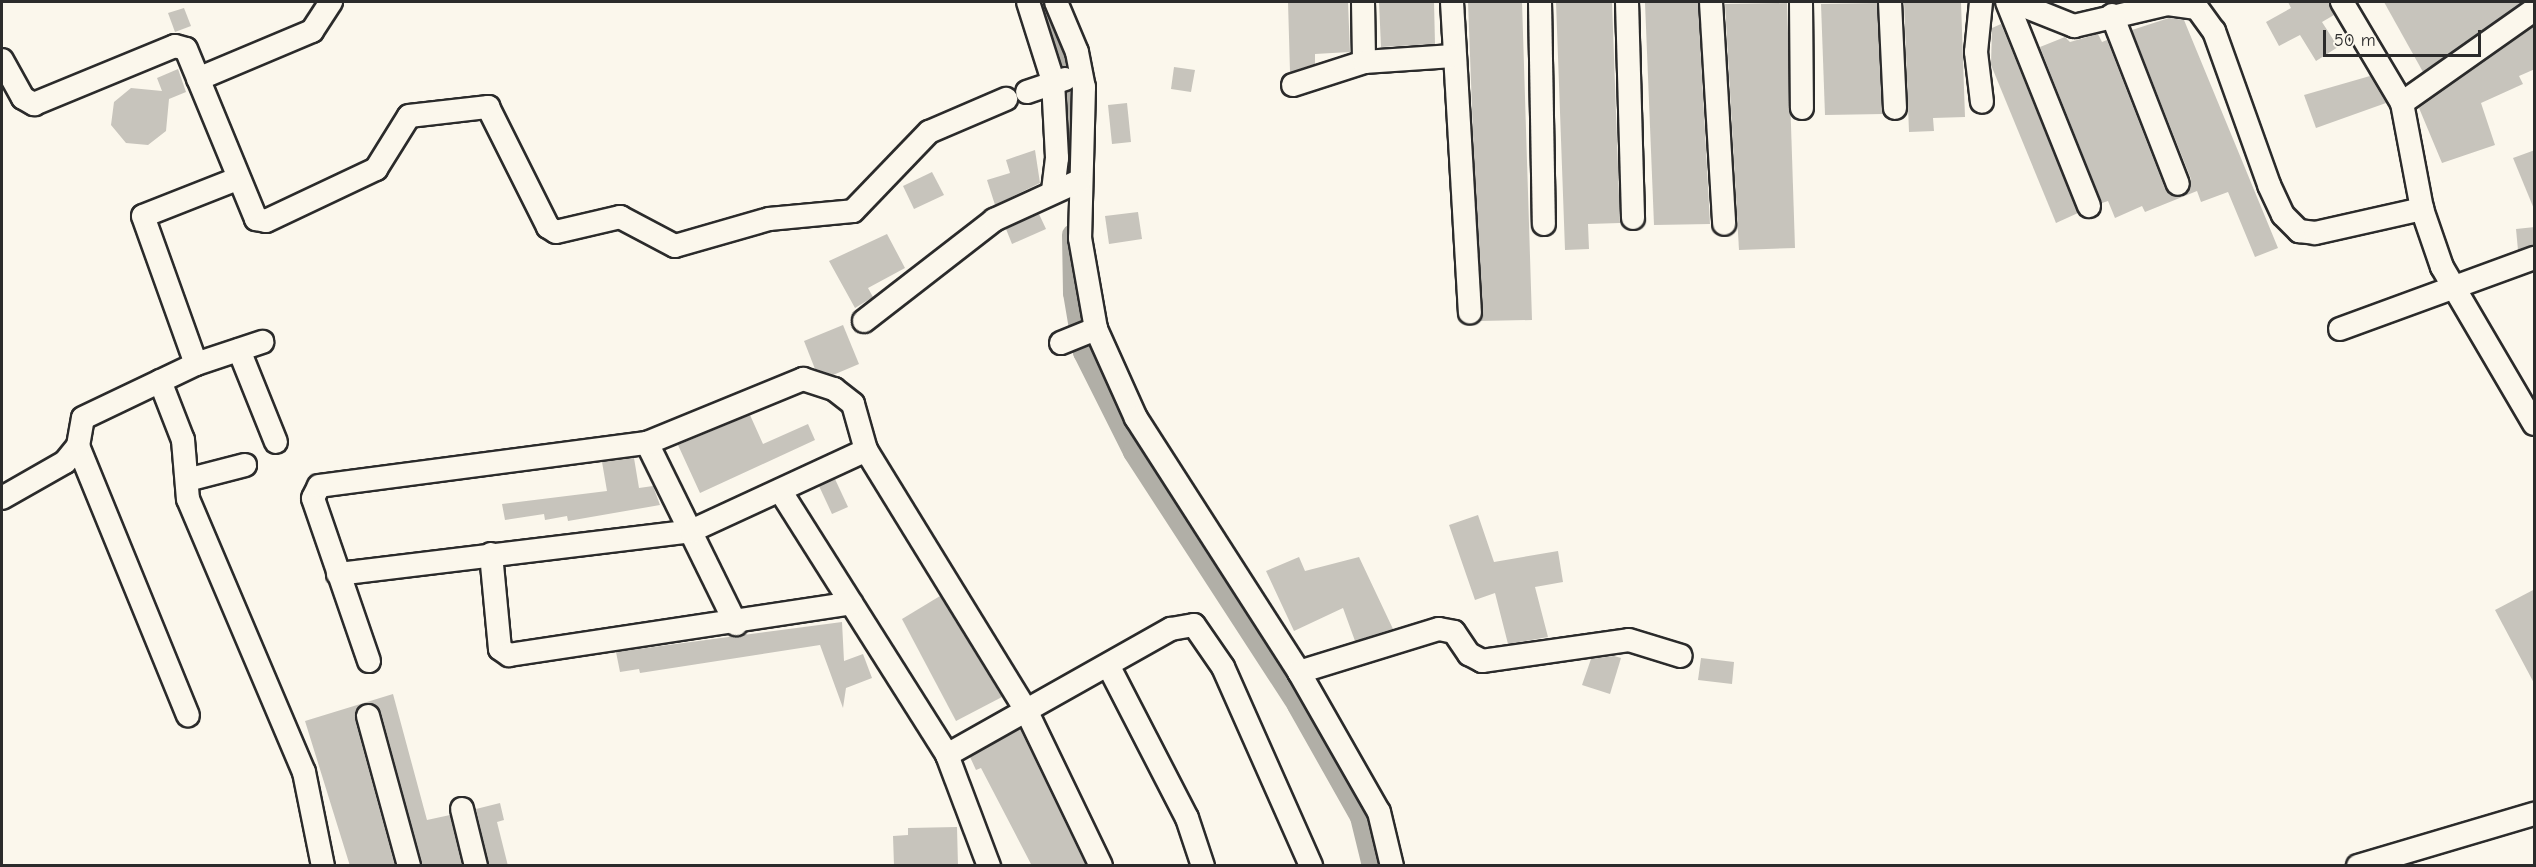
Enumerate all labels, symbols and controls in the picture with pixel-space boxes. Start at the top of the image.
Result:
scale bar [2326,18,2484,56]
text: 50 m [2334,30,2376,51]

